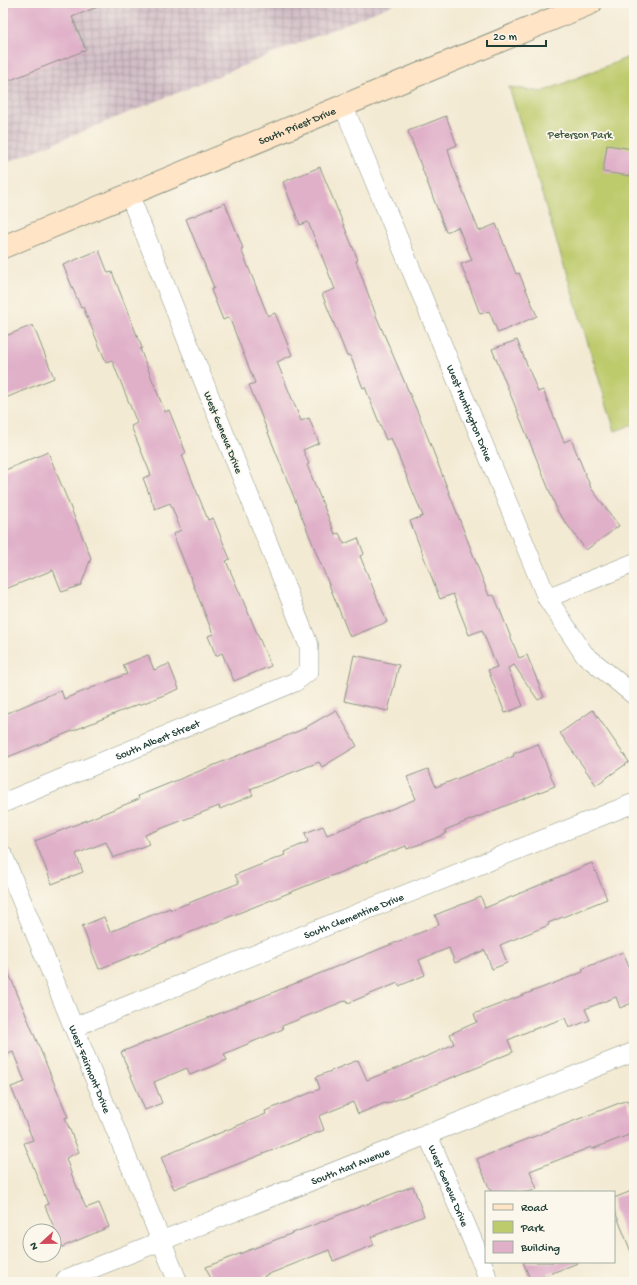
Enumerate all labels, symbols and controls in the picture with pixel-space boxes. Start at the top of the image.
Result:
scale bar [487,22,546,48]
text: 20 m [493,31,518,45]
street label: South Priest Drive [257,106,338,148]
park label: Peterson Park [547,130,613,142]
street label: West Huntington Drive [443,363,494,464]
street label: West Geneva Drive [200,390,244,476]
street label: South Albert Street [114,718,203,764]
street label: South Clementine Drive [303,892,406,942]
street label: West Fairmont Drive [65,1024,112,1116]
street label: West Geneva Drive [425,1144,470,1229]
street label: South Harl Avenue [310,1146,392,1188]
legend [485,1191,615,1263]
text: Road [521,1202,548,1216]
text: Park [520,1222,546,1236]
north arrow [22,1223,62,1263]
text: N [28,1240,41,1252]
text: Building [520,1242,560,1256]

